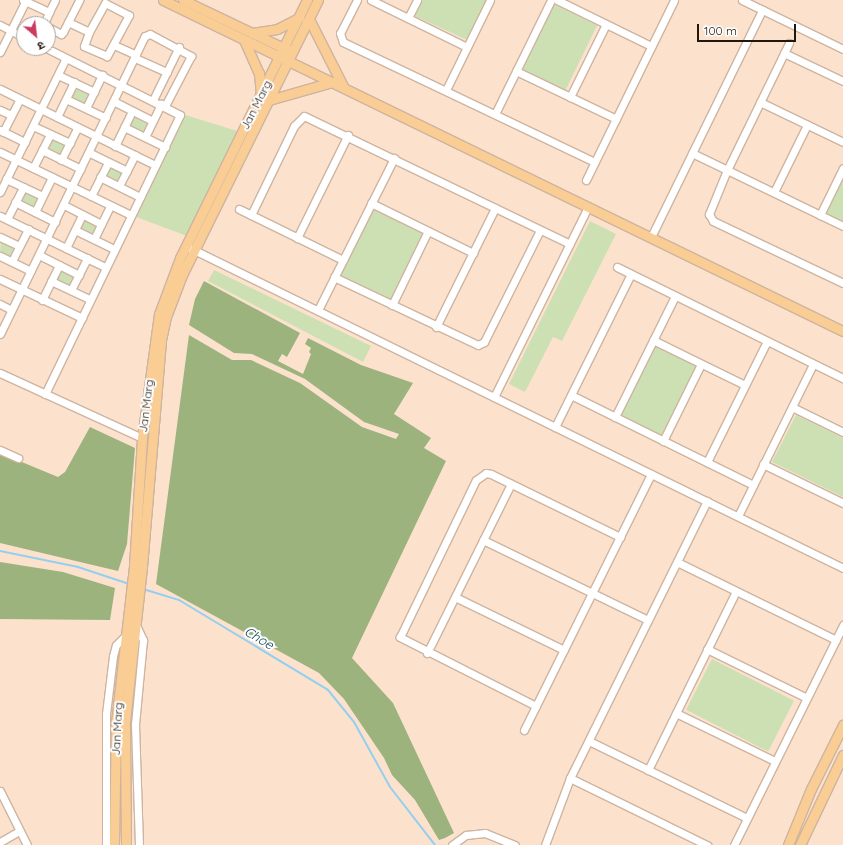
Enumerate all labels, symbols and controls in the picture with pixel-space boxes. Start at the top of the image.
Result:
north arrow [16,16,56,56]
scale bar [699,16,798,42]
text: 100 m [704,23,737,38]
text: उ [35,38,47,53]
street label: Jan Marg [237,78,275,132]
street label: Jan Marg [136,379,156,433]
water label: Choe [242,623,276,653]
street label: Jan Marg [108,702,126,756]

